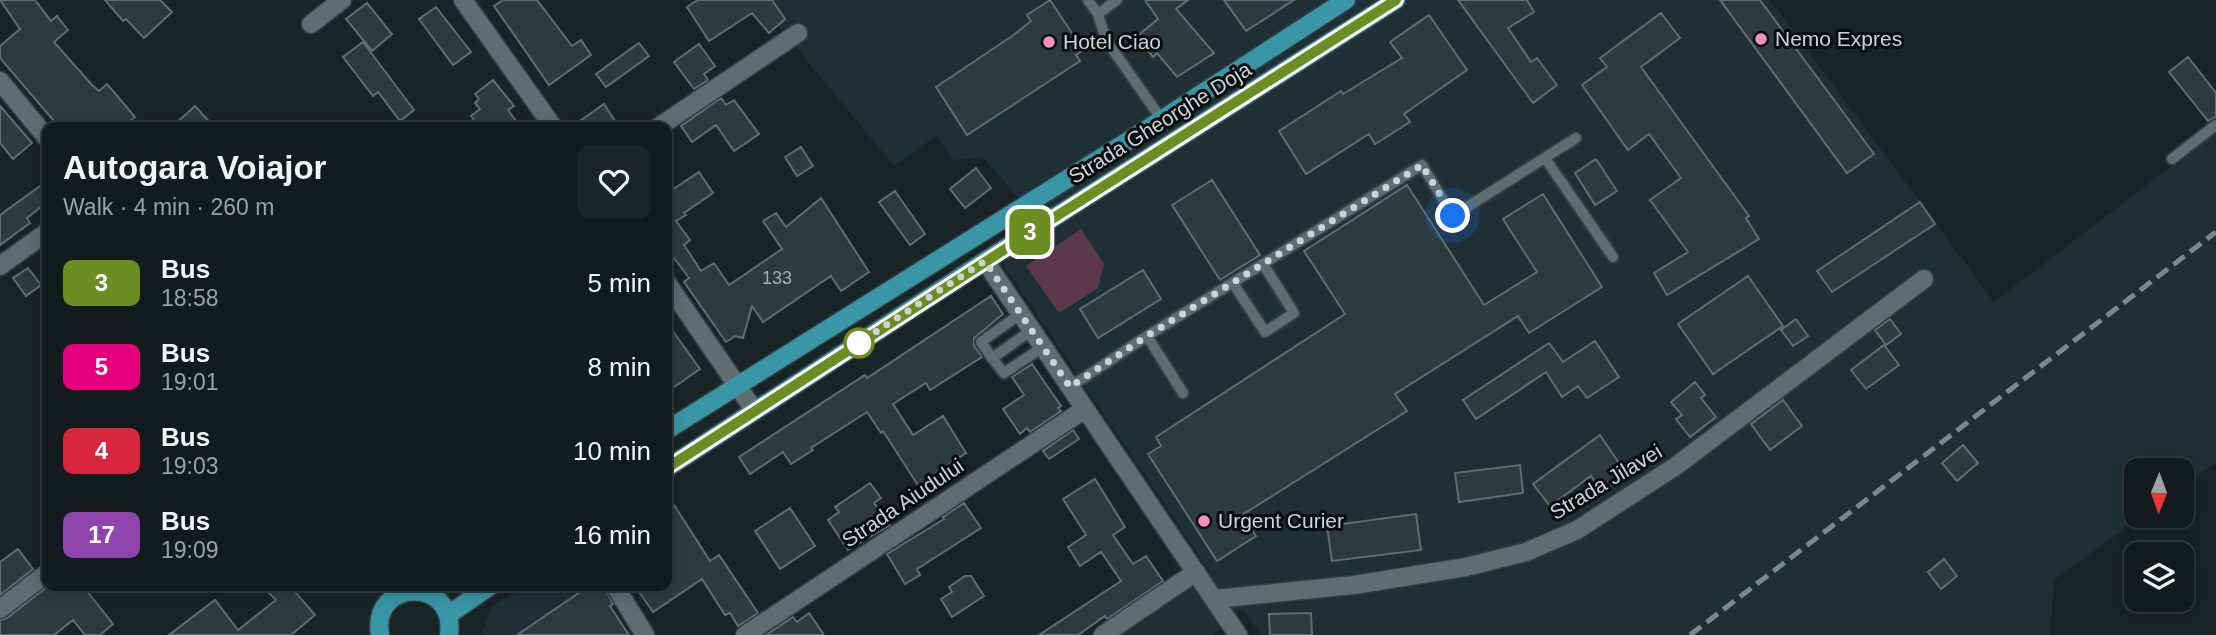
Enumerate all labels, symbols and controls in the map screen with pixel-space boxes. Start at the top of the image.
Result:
place label: Nemo Expres [1775,27,1902,50]
place label: Hotel Ciao [1063,30,1161,53]
marker: Nemo Expres [1753,31,1769,47]
marker: Hotel Ciao [1041,34,1057,50]
street label: Strada Gheorghe Doja [1065,57,1255,188]
button: heart [577,145,651,219]
text: Autogara Voiajor [63,149,326,186]
text: Walk · 4 min · 260 m [63,194,274,220]
your location [1435,198,1470,233]
line badge: 3 [1007,209,1053,255]
text: 3 [1023,218,1037,245]
text: Bus [161,254,210,284]
text: 5 min [587,268,651,298]
house number: 133 [762,268,792,288]
text: 3 [95,269,108,296]
text: 18:58 [161,285,219,311]
unlabelled marker [844,328,874,358]
text: Bus [161,338,210,368]
text: 8 min [587,352,651,382]
text: 5 [95,353,108,380]
text: 19:01 [161,369,219,395]
text: Bus [161,422,210,452]
text: 10 min [573,436,651,466]
text: 4 [95,437,108,464]
street label: Strada Jilavei [1546,439,1666,524]
text: 19:03 [161,453,219,479]
street label: Strada Aiudului [838,454,968,552]
north arrow [2124,458,2194,528]
map controls [2124,458,2194,612]
text: Bus [161,506,210,536]
place label: Urgent Curier [1218,509,1344,532]
marker: Urgent Curier [1196,513,1212,529]
text: 16 min [573,520,651,550]
text: 17 [88,521,115,548]
text: 19:09 [161,537,219,563]
button: layers [2124,542,2194,612]

